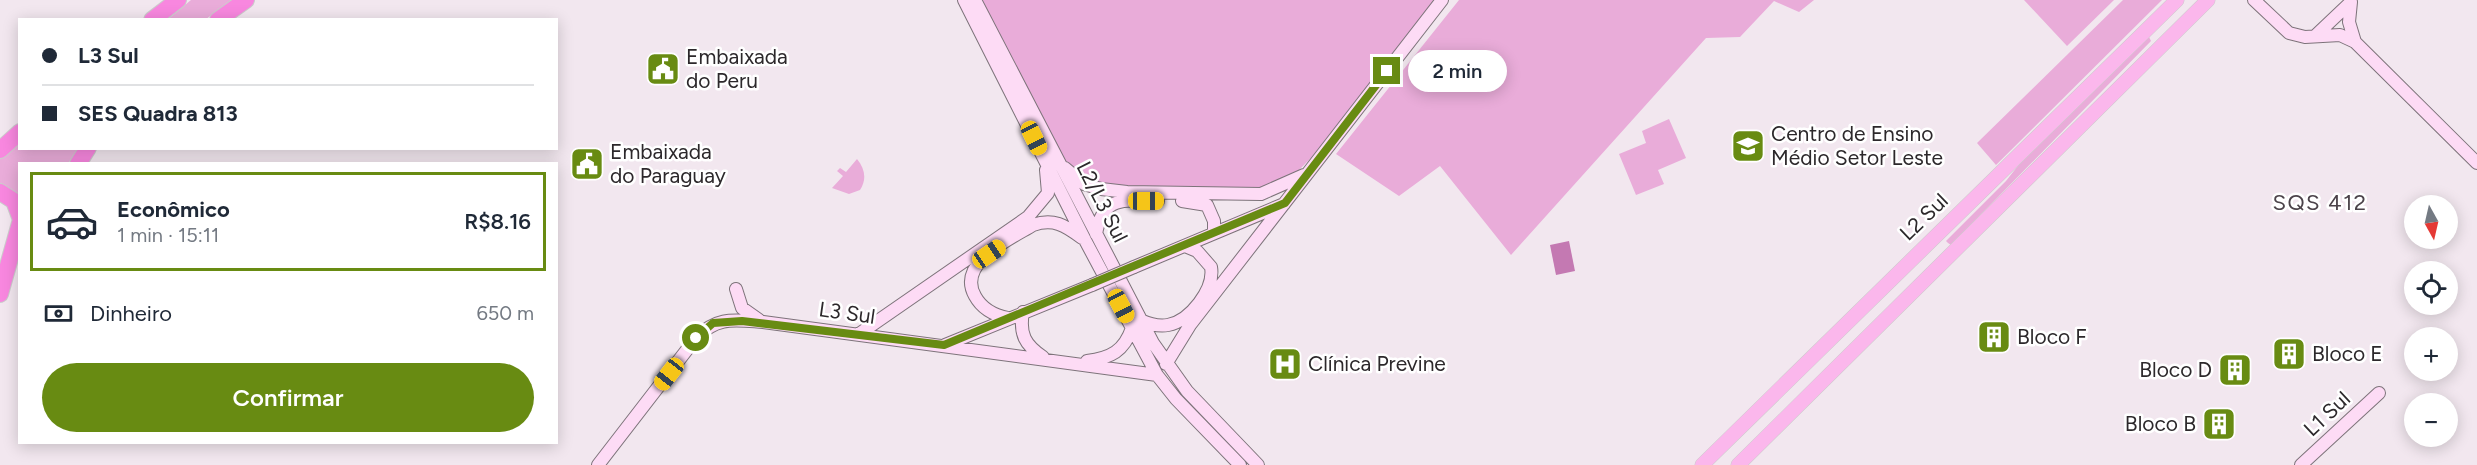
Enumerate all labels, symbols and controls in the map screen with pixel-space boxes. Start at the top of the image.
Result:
text: L3 Sul [78,42,139,69]
place label: Embaixada do Peru [686,44,788,93]
callout: 2 min [1408,50,1507,92]
public building icon: Embaixada do Peru [645,51,681,87]
route end [1373,57,1400,84]
text: 2 min [1433,59,1482,83]
text: SES Quadra 813 [78,100,238,127]
car [1018,118,1050,158]
place label: Centro de Ensino Médio Setor Leste [1771,121,1943,170]
school or university icon: Centro de Ensino Médio Setor Leste [1730,128,1766,164]
place label: Embaixada do Paraguay [610,139,726,188]
public building icon: Embaixada do Paraguay [569,146,605,182]
street label: L2/L3 Sul [1071,157,1133,246]
street label: L2 Sul [1894,188,1953,245]
district label: SQS 412 [2272,189,2368,216]
car [1128,192,1164,210]
icon: car [45,195,99,249]
north arrow [2404,195,2458,249]
map controls [2404,195,2458,447]
text: Econômico [117,196,230,223]
text: R$8.16 [464,208,531,235]
text: 1 min · 15:11 [117,223,219,247]
car [969,236,1009,272]
button: locate [2404,261,2458,315]
car [1105,286,1137,326]
street label: L3 Sul [817,296,877,329]
icon: cash [42,297,75,330]
text: Dinheiro [90,300,172,327]
text: 650 m [476,301,534,325]
building icon: Bloco F [1976,319,2012,355]
route start [682,324,709,351]
place label: Bloco F [2017,324,2087,349]
button: + [2404,327,2458,381]
building icon: Bloco E [2271,336,2307,372]
place label: Bloco E [2312,341,2383,366]
hospital icon: Clínica Previne [1267,346,1303,382]
place label: Clínica Previne [1308,351,1446,376]
building icon: Bloco D [2217,352,2253,388]
car [651,354,687,394]
place label: Bloco D [2139,357,2212,382]
button: Confirmar [42,363,534,432]
street label: L1 Sul [2298,386,2355,441]
button: − [2404,393,2458,447]
building icon: Bloco B [2201,406,2237,442]
place label: Bloco B [2125,411,2196,436]

